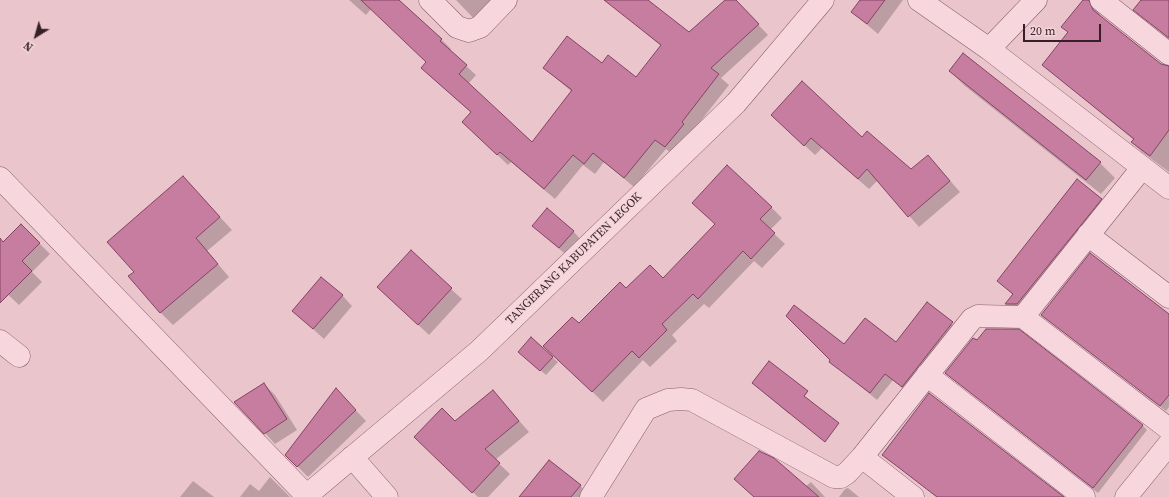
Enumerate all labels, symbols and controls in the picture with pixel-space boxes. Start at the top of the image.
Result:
north arrow [16,16,56,56]
scale bar [1025,16,1103,42]
text: 20 m [1030,23,1056,39]
text: N [21,38,36,54]
street label: TANGERANG KABUPATEN LEGOK [503,190,645,328]

